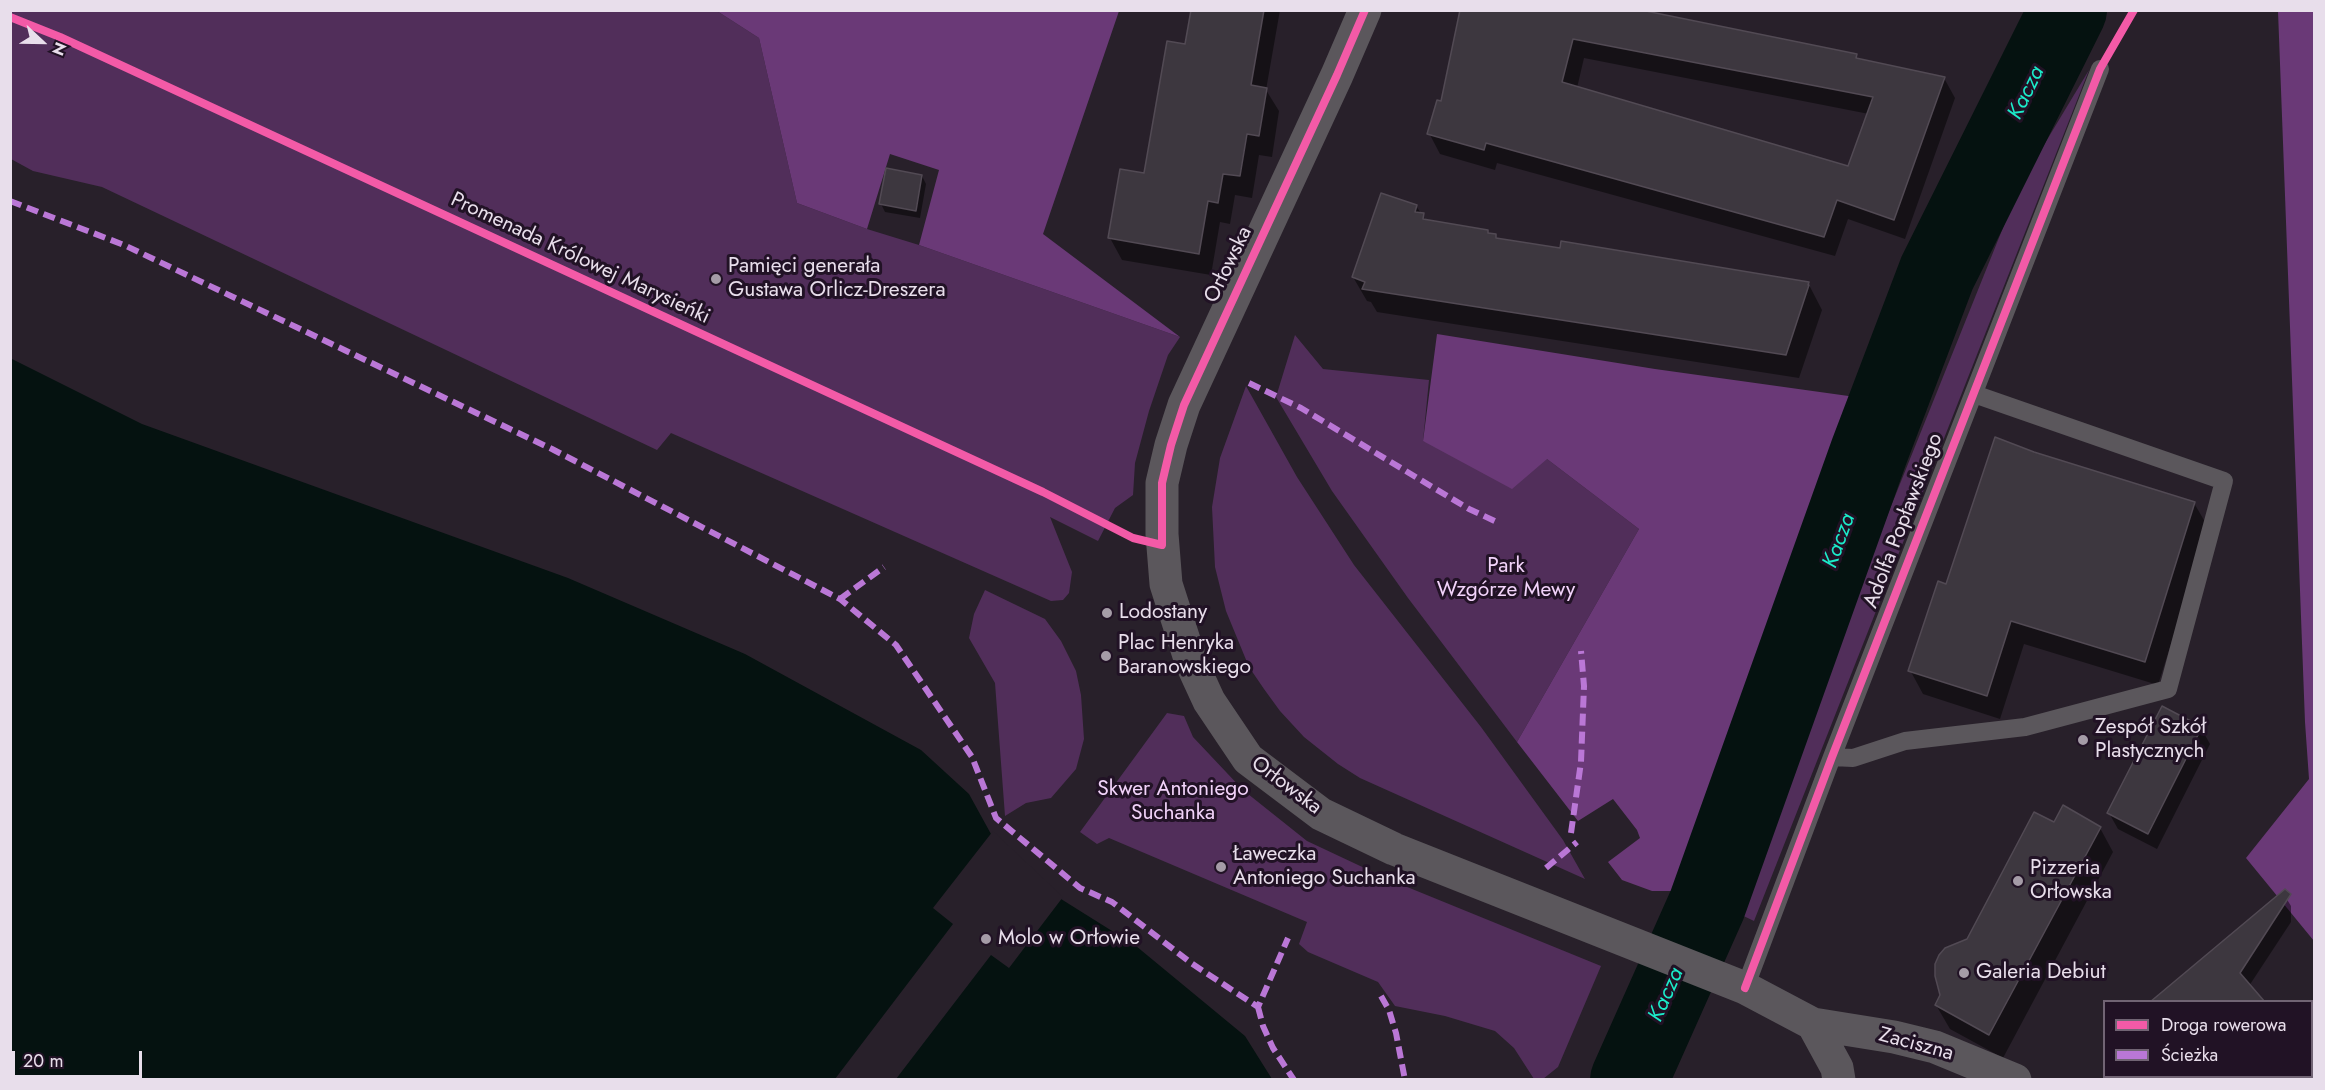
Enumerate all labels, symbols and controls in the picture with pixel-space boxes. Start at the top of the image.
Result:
north arrow [12,12,72,72]
text: N [46,39,72,59]
water label: Kacza [2003,62,2051,124]
street label: Promenada Królowej Marysieńki [446,188,714,330]
street label: Orłowska [1200,223,1258,307]
place label: Pamięci generała Gustawa Orlicz-Dreszera [728,254,946,304]
marker: Pamięci generała Gustawa Orlicz-Dreszera [709,272,723,286]
street label: Adolfa Popławskiego [1859,430,1949,612]
water label: Kacza [1818,510,1862,572]
park label: Park Wzgórze Mewy [1437,554,1575,604]
place label: Lodostany [1119,600,1207,626]
marker: Lodostany [1100,606,1114,620]
place label: Plac Henryka Baranowskiego [1118,631,1251,681]
marker: Plac Henryka Baranowskiego [1099,649,1113,663]
place label: Zespół Szkół Plastycznych [2095,715,2206,765]
marker: Zespół Szkół Plastycznych [2076,733,2090,747]
street label: Orłowska [1246,751,1326,821]
park label: Skwer Antoniego Suchanka [1097,777,1249,827]
place label: Ławeczka Antoniego Suchanka [1233,842,1415,892]
place label: Pizzeria Orłowska [2030,856,2112,906]
marker: Ławeczka Antoniego Suchanka [1214,860,1228,874]
marker: Pizzeria Orłowska [2011,874,2025,888]
place label: Molo w Orłowie [998,926,1140,952]
marker: Molo w Orłowie [979,932,993,946]
place label: Galeria Debiut [1976,960,2106,986]
water label: Kacza [1643,964,1691,1026]
marker: Galeria Debiut [1957,966,1971,980]
legend [2103,1000,2313,1078]
text: Droga rowerowa [2161,1012,2286,1038]
street label: Zaciszna [1876,1023,1956,1067]
scale bar [15,1039,146,1077]
text: Ścieżka [2161,1042,2218,1068]
text: 20 m [23,1048,63,1074]

